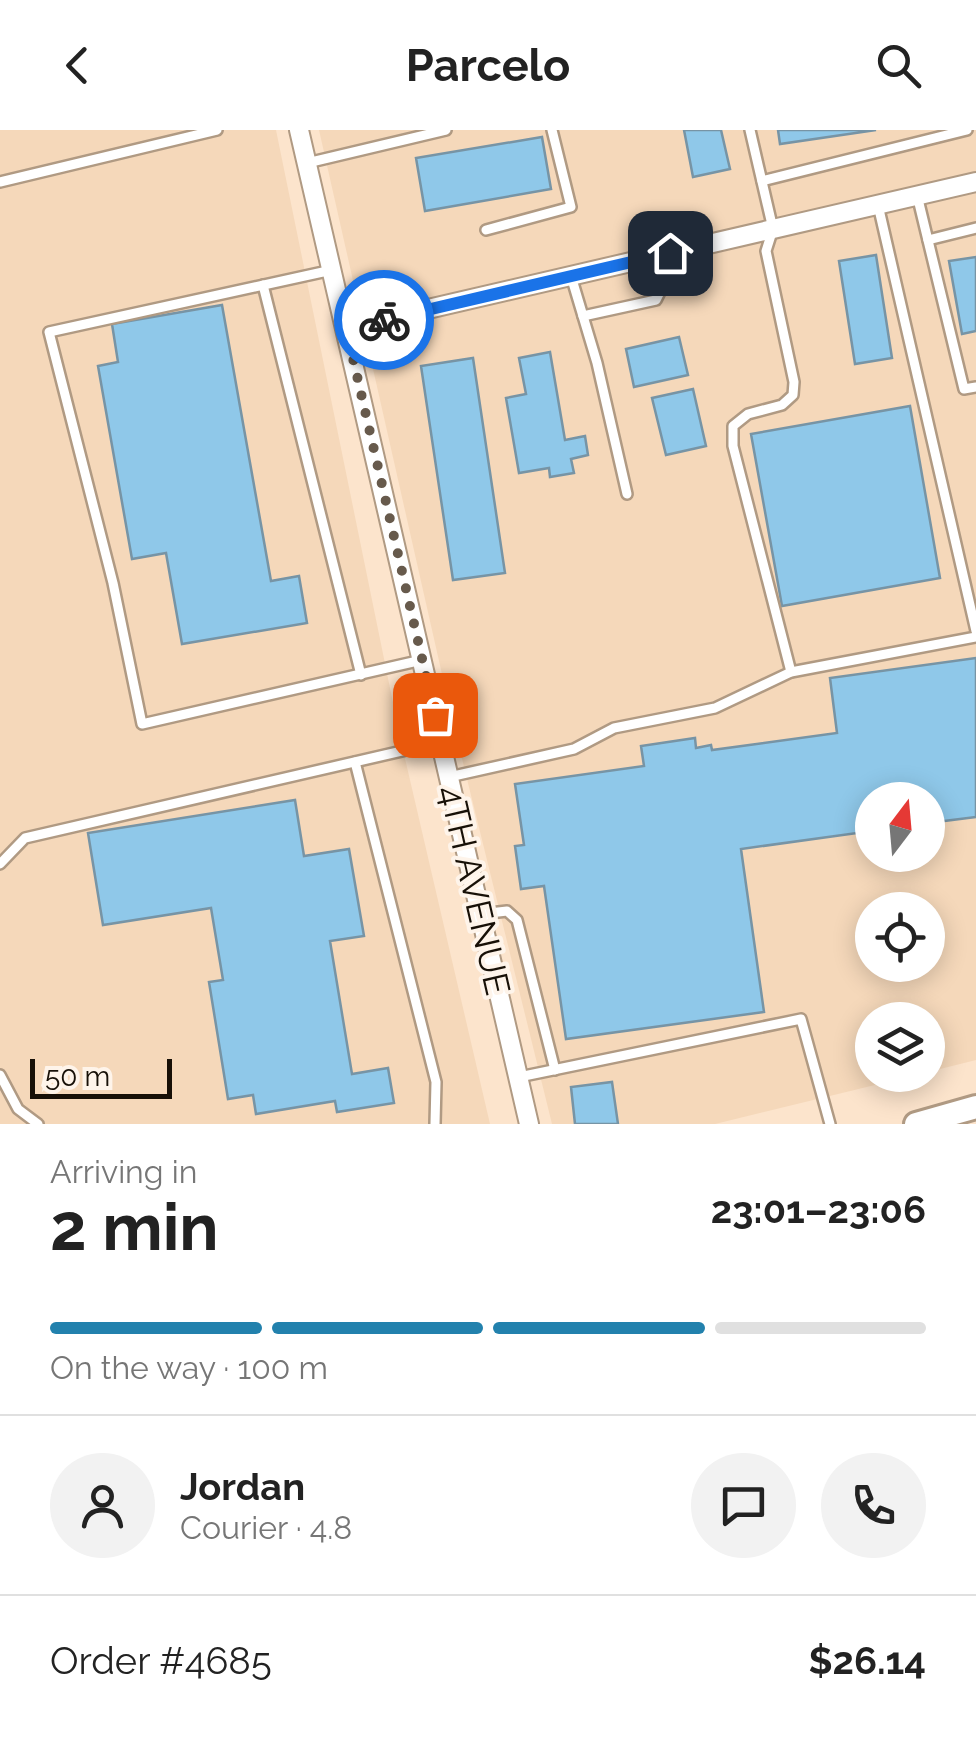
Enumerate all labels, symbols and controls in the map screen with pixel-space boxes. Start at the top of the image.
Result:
icon: back [50,38,105,93]
icon: search [871,38,926,93]
text: Parcelo [406,39,570,92]
pin [628,211,713,296]
icon: home [643,226,698,281]
courier [334,270,434,370]
icon: bike [357,293,412,348]
pin [393,673,478,758]
icon: bag [408,688,463,743]
street label: 4TH AVENUE [431,781,519,999]
north arrow [855,782,945,872]
map controls [855,782,945,1092]
button: locate [855,892,945,982]
button: layers [855,1002,945,1092]
scale bar [30,1054,172,1098]
text: 50 m [45,1060,110,1093]
text: Arriving in [50,1153,197,1190]
text: 23:01–23:06 [711,1187,926,1232]
text: 2 min [50,1189,219,1265]
text: On the way · 100 m [50,1349,328,1386]
button: person [50,1453,155,1558]
button: chat [691,1453,796,1558]
button: phone [821,1453,926,1558]
text: Jordan [180,1464,305,1509]
text: Courier · 4.8 [180,1509,352,1546]
text: Order #4685 [50,1638,272,1683]
text: $26.14 [808,1638,926,1683]

